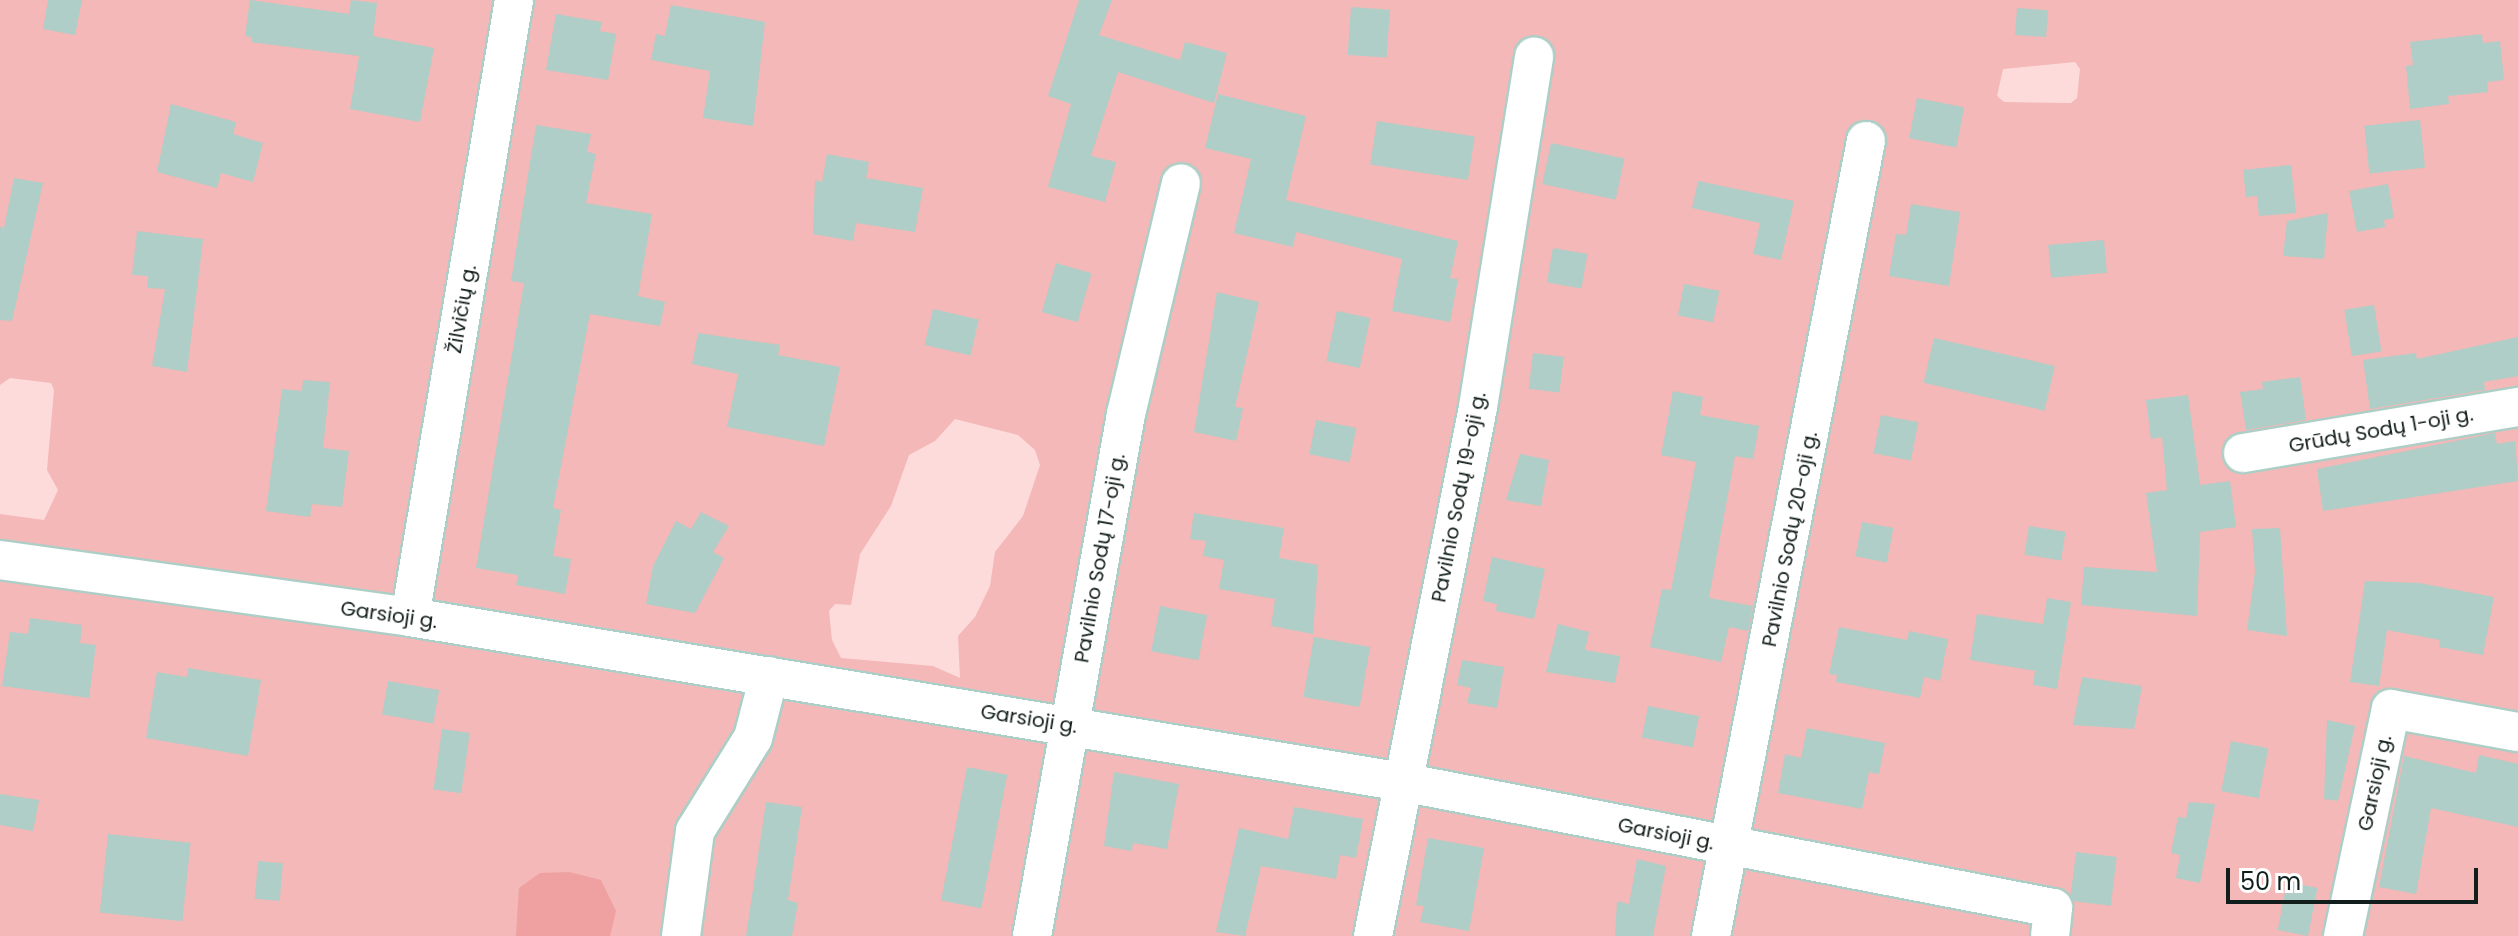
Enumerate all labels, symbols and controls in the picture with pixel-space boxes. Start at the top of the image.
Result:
street label: Žilvičių g. [442,263,482,355]
street label: Pavilnio Sodų 19-oji g. [1427,390,1491,604]
street label: Grūdų Sodų 1-oji g. [2287,402,2475,458]
street label: Pavilnio Sodų 20-oji g. [1757,429,1823,649]
street label: Pavilnio Sodų 17-oji g. [1070,451,1130,665]
street label: Garsioji g. [339,596,439,634]
street label: Garsioji g. [979,700,1079,738]
street label: Garsioji g. [2353,733,2397,833]
street label: Garsioji g. [1616,813,1716,855]
scale bar [2230,852,2482,902]
text: 50 m [2240,865,2301,898]

